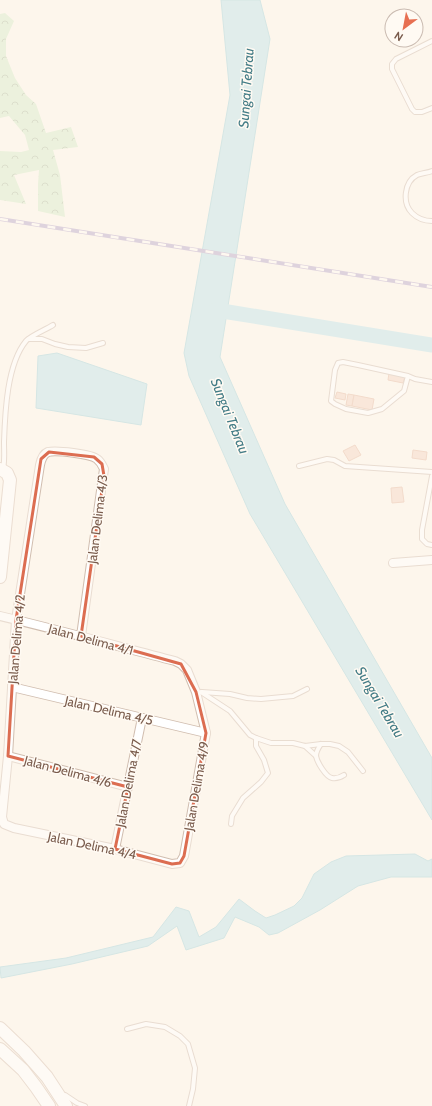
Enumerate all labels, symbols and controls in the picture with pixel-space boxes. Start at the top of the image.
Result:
north arrow [384,8,424,48]
text: N [392,28,406,44]
water label: Sungai Tebrau [234,47,258,129]
water label: Sungai Tebrau [207,376,253,457]
street label: Jalan Delima 4/3 [83,473,110,566]
street label: Jalan Delima 4/2 [4,593,28,685]
street label: Jalan Delima 4/1 [46,620,135,658]
water label: Sungai Tebrau [352,663,408,741]
street label: Jalan Delima 4/5 [62,692,155,728]
street label: Jalan Delima 4/7 [111,737,144,829]
street label: Jalan Delima 4/9 [180,740,212,833]
street label: Jalan Delima 4/6 [21,751,114,790]
street label: Jalan Delima 4/4 [45,828,138,862]

